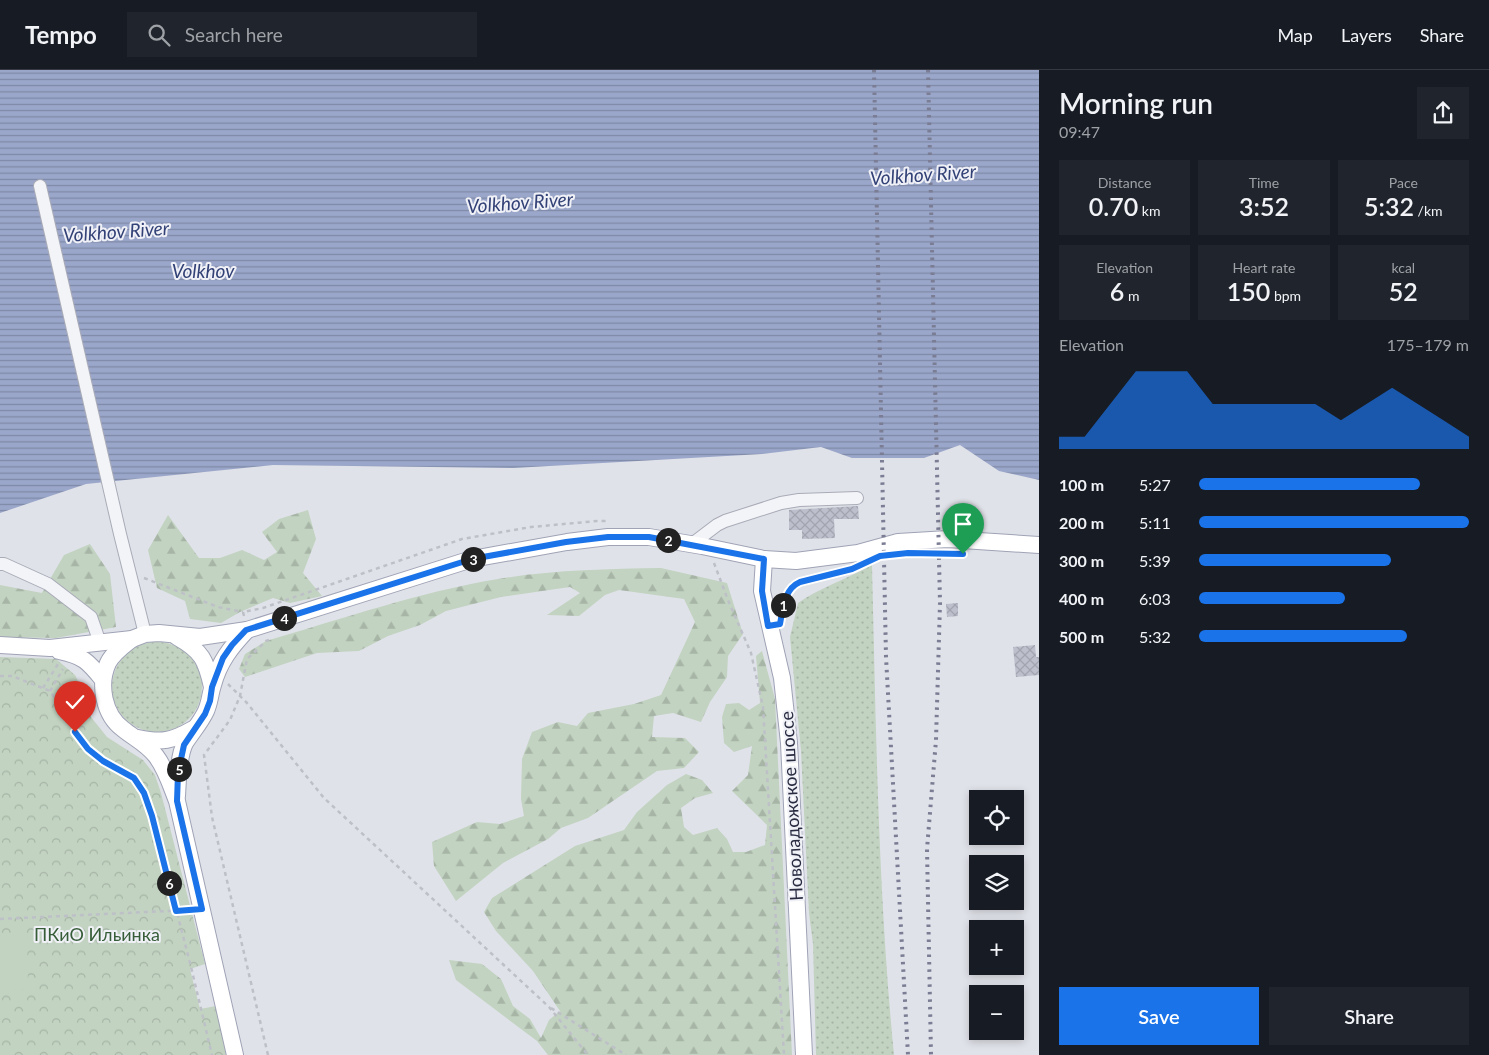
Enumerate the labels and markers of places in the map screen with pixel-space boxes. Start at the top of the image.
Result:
pin [942,503,984,554]
pin: 2 [656,528,680,552]
pin: 3 [460,546,486,572]
pin: 1 [770,592,796,618]
pin: 4 [272,606,296,630]
pin [54,681,96,732]
pin: 5 [166,756,192,782]
pin: 6 [156,870,182,896]

